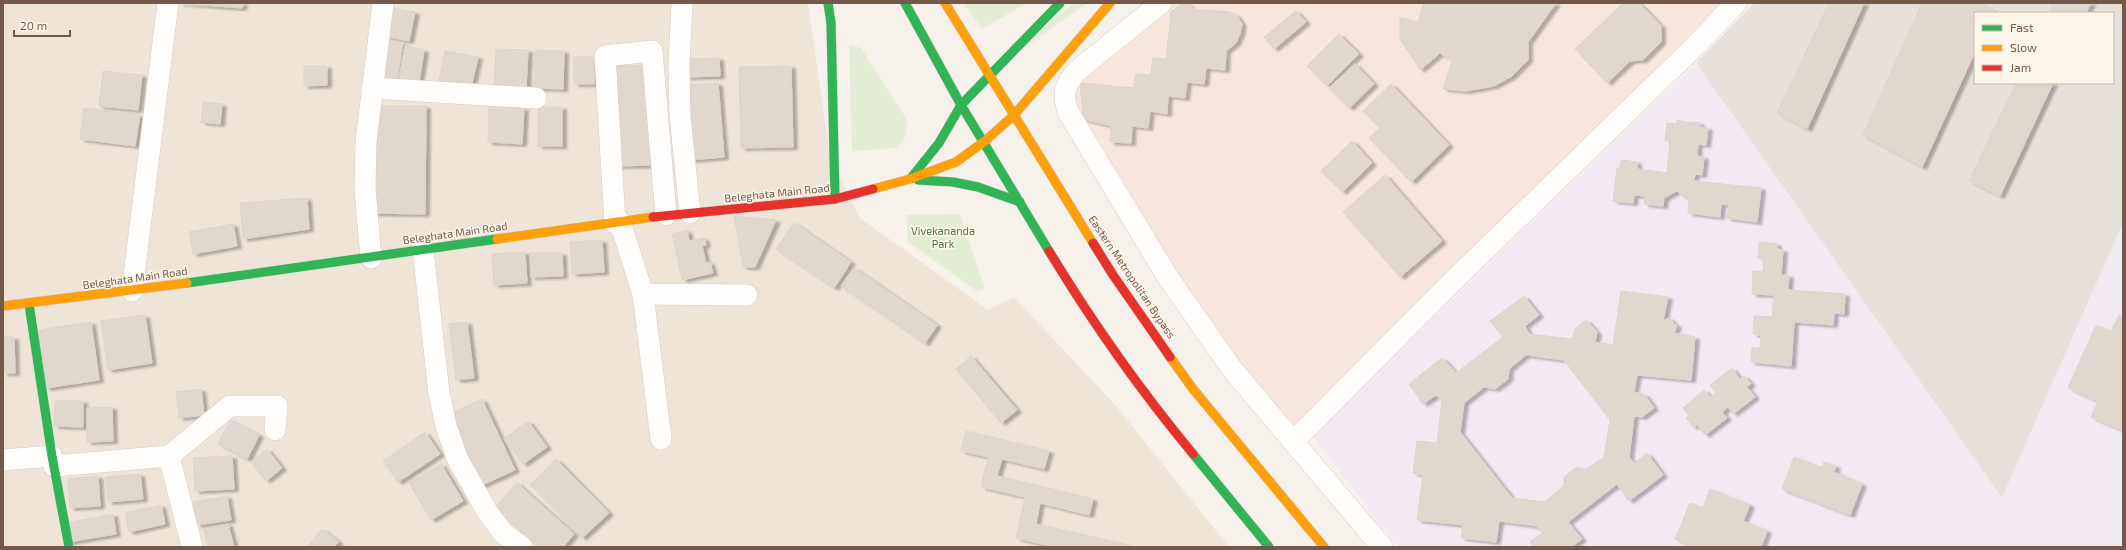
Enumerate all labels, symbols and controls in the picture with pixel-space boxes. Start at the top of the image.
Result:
scale bar [14,12,70,38]
legend [1974,12,2114,84]
text: 20 m [20,18,47,32]
text: Fast [2010,20,2034,34]
text: Slow [2010,40,2037,54]
text: Jam [2010,60,2031,74]
street label: Beleghata Main Road [724,181,830,204]
street label: Eastern Metropolitan Bypass [1086,213,1179,341]
street label: Beleghata Main Road [402,219,508,246]
park label: Vivekananda Park [911,224,975,250]
street label: Beleghata Main Road [82,264,188,291]

